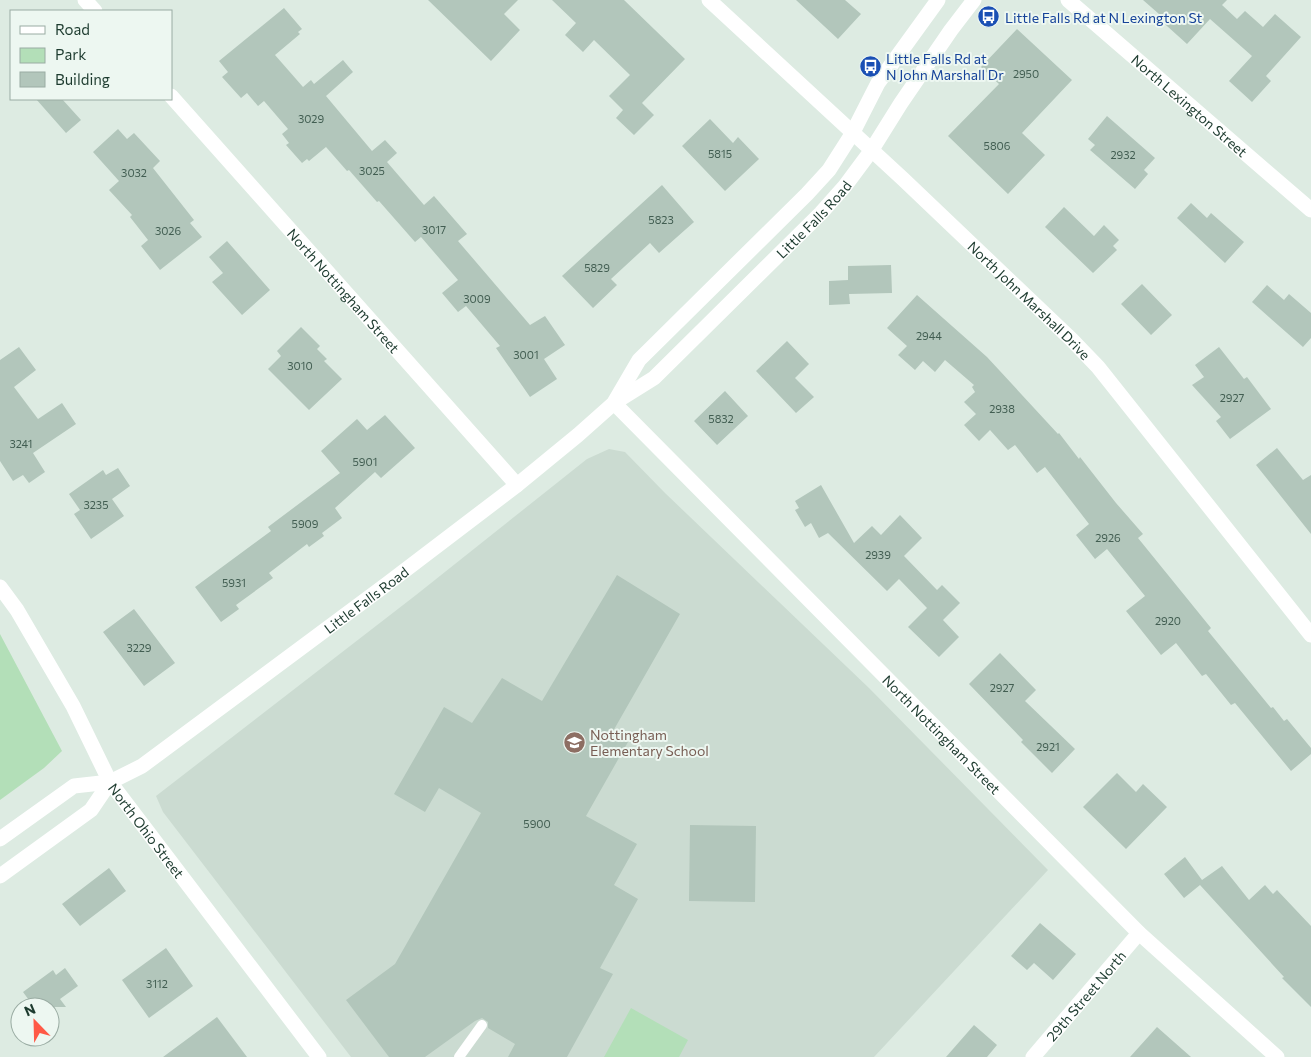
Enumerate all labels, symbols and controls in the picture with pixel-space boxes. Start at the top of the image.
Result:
bus stop icon: Little Falls Rd at N Lexington St [977,5,1001,29]
place label: Little Falls Rd at N Lexington St [1005,9,1202,26]
legend [10,10,172,100]
text: Road [55,20,90,38]
text: Park [55,45,86,63]
place label: Little Falls Rd at N John Marshall Dr [886,50,1004,83]
street label: North Lexington Street [1128,51,1251,160]
bus stop icon: Little Falls Rd at N John Marshall Dr [858,54,882,78]
house number: 2950 [1013,67,1039,80]
text: Building [55,70,110,88]
house number: 3029 [298,112,324,125]
house number: 5806 [984,139,1011,152]
house number: 5815 [708,147,732,160]
house number: 2932 [1110,148,1136,161]
house number: 3025 [359,164,385,177]
house number: 3032 [121,166,147,179]
street label: Little Falls Road [772,177,855,261]
house number: 5823 [648,213,674,226]
house number: 3017 [422,223,446,236]
house number: 3026 [155,224,181,237]
street label: North Nottingham Street [284,225,404,356]
street label: North John Marshall Drive [965,237,1094,363]
house number: 5829 [584,261,610,274]
house number: 3009 [463,292,491,305]
house number: 2944 [916,329,942,342]
house number: 3001 [513,348,539,361]
house number: 3010 [287,359,313,372]
house number: 2927 [1220,391,1244,404]
house number: 2938 [989,402,1015,415]
house number: 5832 [708,412,734,425]
house number: 3241 [9,437,33,450]
house number: 5901 [353,455,377,468]
house number: 3235 [84,498,108,511]
house number: 5909 [292,517,319,530]
house number: 2926 [1095,531,1121,544]
house number: 2939 [865,548,891,561]
street label: Little Falls Road [320,563,411,637]
house number: 5931 [222,576,246,589]
house number: 2920 [1155,614,1181,627]
house number: 3229 [126,641,152,654]
street label: North Nottingham Street [879,671,1005,797]
house number: 2927 [990,681,1014,694]
place label: Nottingham Elementary School [590,726,709,759]
school or university icon: Nottingham Elementary School [562,730,586,754]
house number: 2921 [1036,740,1060,753]
street label: North Ohio Street [105,780,188,881]
house number: 5900 [523,817,551,830]
street label: 29th Street North [1042,947,1129,1044]
house number: 3112 [146,977,168,990]
north arrow [10,997,60,1047]
text: N [22,1000,38,1019]

